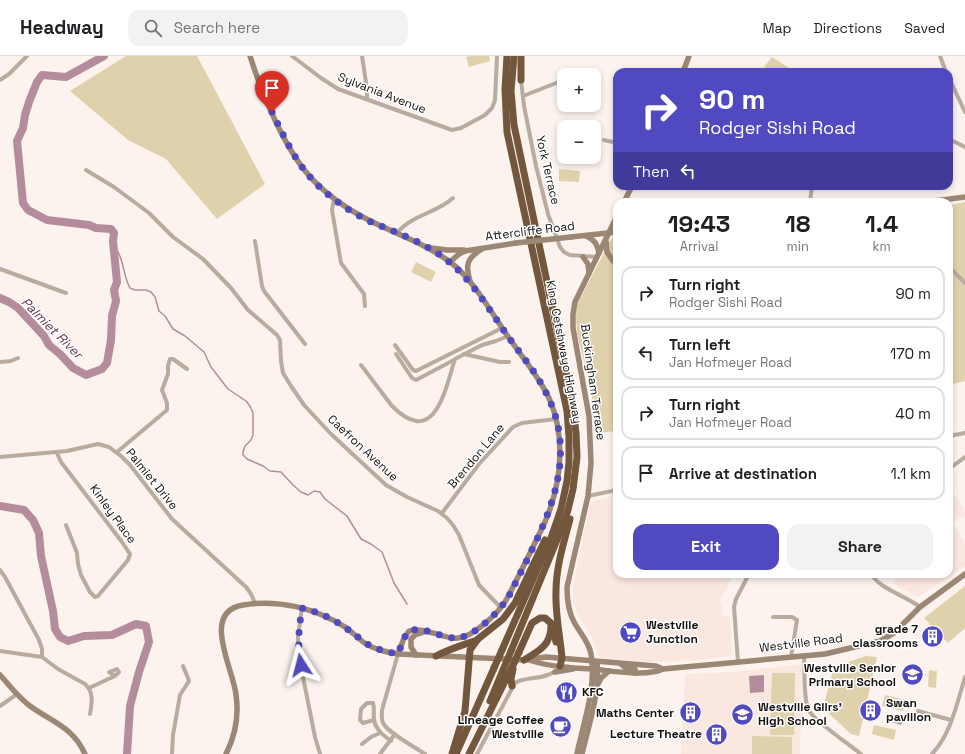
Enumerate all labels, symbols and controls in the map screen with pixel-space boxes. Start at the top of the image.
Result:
search box [128,10,408,46]
text: Headway [20,15,104,40]
icon: search [142,17,164,39]
text: Search here [174,18,260,37]
text: Map [762,19,792,37]
text: Directions [814,19,882,37]
text: Saved [904,19,945,37]
map controls [557,68,601,164]
button: + [557,68,601,112]
street label: Sylvania Avenue [336,69,428,117]
pin [255,71,289,112]
icon: arrive [261,77,283,99]
text: 90 m [699,81,765,117]
icon: right [633,84,685,136]
text: Rodger Sishi Road [699,116,856,139]
button: − [557,120,601,164]
street label: York Terrace [532,134,564,206]
icon: left [677,160,699,182]
text: Then [633,162,669,181]
text: 19:43 [668,208,730,239]
text: 18 [785,208,810,239]
text: 1.4 [865,208,898,239]
street label: Attercliffe Road [484,218,576,244]
text: Arrival [680,238,718,255]
text: min [787,238,809,255]
text: km [873,238,891,255]
text: Turn right [669,275,740,294]
street label: King Cetshwayo Highway [542,279,586,425]
icon: right [635,282,657,304]
text: 90 m [895,284,931,303]
water label: Palmiet River [18,294,88,364]
text: Rodger Sishi Road [669,294,782,311]
street label: Buckingham Terrace [577,323,609,441]
text: Turn left [669,335,731,354]
icon: left [635,342,657,364]
text: 170 m [890,344,931,363]
text: Jan Hofmeyer Road [669,354,792,371]
text: Turn right [669,395,740,414]
icon: right [635,402,657,424]
text: 40 m [895,404,931,423]
street label: Caefron Avenue [324,411,402,485]
text: Jan Hofmeyer Road [669,414,792,431]
street label: Brendon Lane [444,420,508,492]
street label: Palmiet Drive [122,445,182,513]
icon: arrive [635,462,657,484]
text: Arrive at destination [669,464,817,483]
text: 1.1 km [890,464,931,483]
street label: Kinley Place [86,481,140,547]
button: Exit [633,524,779,570]
button: Share [787,524,933,570]
place label: Westville Junction [646,617,698,647]
supermarket icon: Westville Junction [617,619,643,645]
place label: grade 7 classrooms [853,621,918,651]
building icon: grade 7 classrooms [920,623,946,649]
street label: Westville Road [758,630,844,656]
position arrow [280,644,322,686]
place label: Westville Senior Primary School [804,660,896,690]
school or university icon: Westville Senior Primary School [899,662,925,688]
restaurant icon: KFC [554,679,580,705]
place label: KFC [582,684,604,700]
place label: Swan pavilion [886,695,931,725]
building icon: Swan pavilion [858,697,884,723]
place label: Westville Gilrs' High School [758,699,842,729]
building icon: Maths Center [677,700,703,726]
school or university icon: Westville Gilrs' High School [729,701,755,727]
place label: Maths Center [596,705,674,721]
place label: Lineage Coffee Westville [458,712,544,742]
cafe icon: Lineage Coffee Westville [547,714,573,740]
building icon: Lecture Theatre [704,721,730,747]
place label: Lecture Theatre [610,726,702,742]

